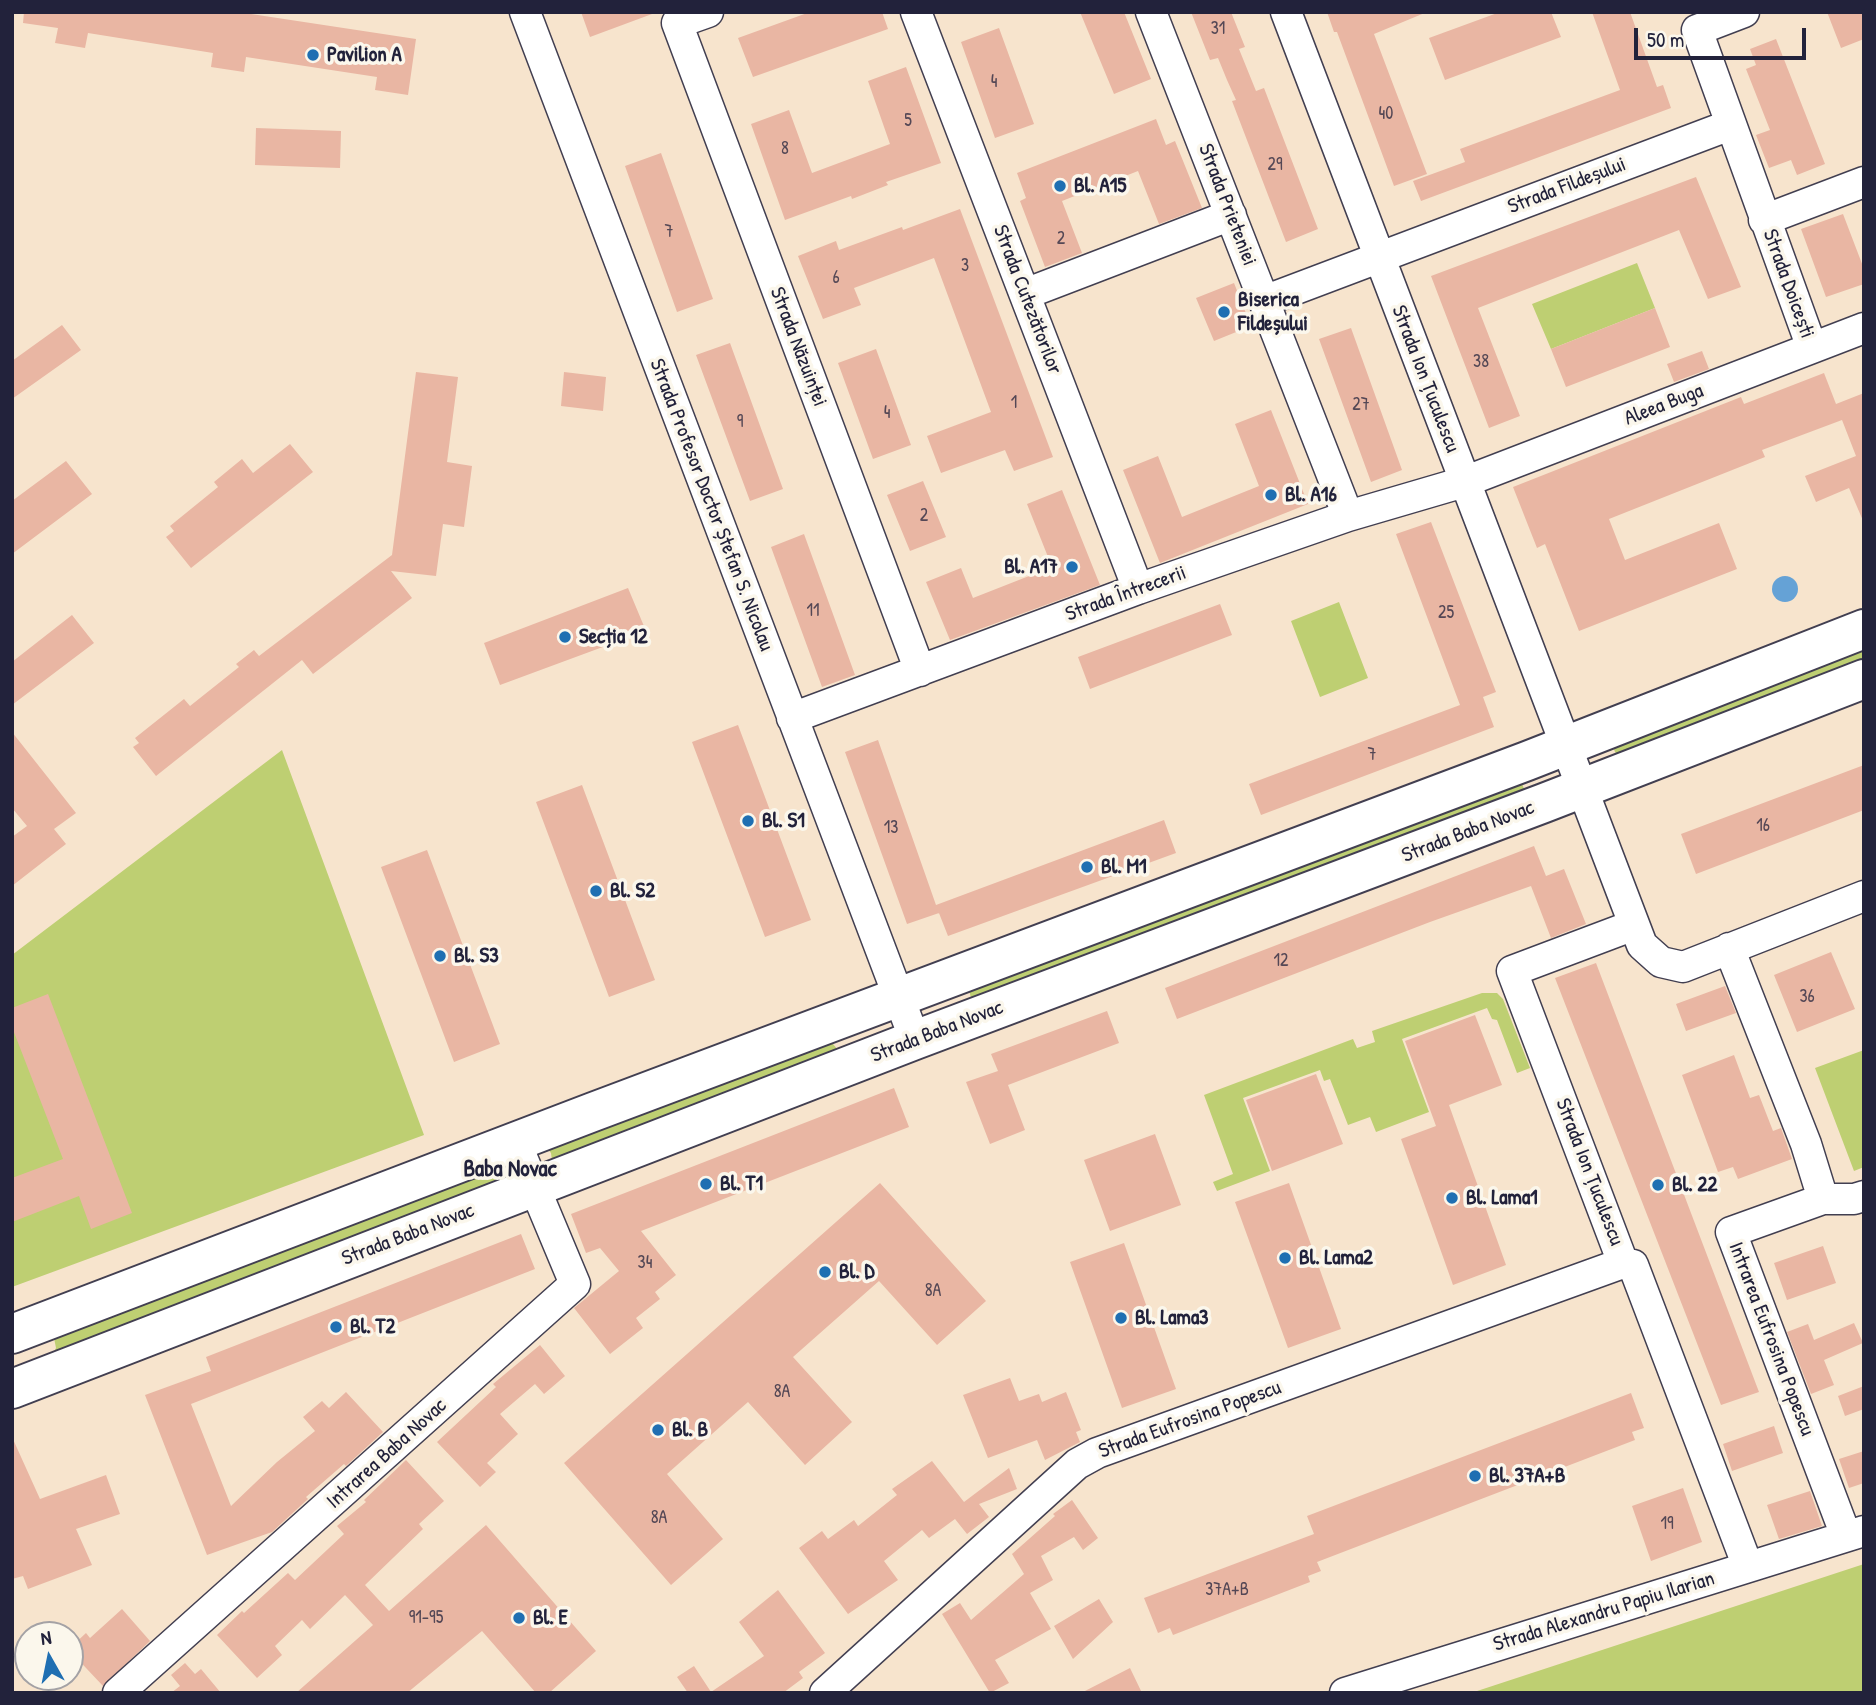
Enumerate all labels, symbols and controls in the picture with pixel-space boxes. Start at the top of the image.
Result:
scale bar [1638,14,1810,58]
house number: 31 [1211,18,1225,40]
text: 50 m [1647,25,1684,54]
place label: Pavilion A [327,42,402,68]
marker: Pavilion A [305,47,321,63]
house number: 4 [991,71,997,93]
house number: 40 [1379,103,1393,125]
house number: 5 [904,110,912,132]
house number: 8 [781,138,789,160]
street label: Strada Prieteniei [1192,140,1262,270]
street label: Strada Fildeșului [1504,152,1630,220]
house number: 29 [1267,154,1283,176]
place label: Bl. A15 [1074,173,1126,199]
marker: Bl. A15 [1052,178,1068,194]
house number: 7 [665,221,673,243]
street label: Strada Cutezătorilor [987,222,1067,378]
street label: Strada Doicești [1757,226,1819,342]
house number: 2 [1057,228,1065,250]
house number: 3 [961,255,969,277]
house number: 6 [832,267,840,289]
street label: Strada Năzuinței [764,284,832,410]
place label: Biserica Fildeșului [1238,287,1308,337]
street label: Strada Ion Țuculescu [1385,302,1465,456]
marker: Biserica Fildeșului [1216,304,1232,320]
house number: 38 [1473,351,1489,373]
street label: Strada Profesor Doctor Ștefan S. Nicolau [644,355,778,655]
street label: Aleea Buga [1621,379,1707,431]
house number: 1 [1011,392,1017,414]
house number: 27 [1352,394,1370,416]
house number: 4 [884,402,890,424]
house number: 9 [737,411,743,433]
place label: Bl. A16 [1285,482,1337,508]
marker: Bl. A16 [1263,487,1279,503]
house number: 2 [920,505,928,527]
place label: Bl. A17 [1004,554,1058,580]
marker: Bl. A17 [1064,559,1080,575]
street label: Strada Întrecerii [1062,561,1190,627]
house number: 11 [806,600,820,622]
house number: 25 [1438,602,1454,624]
place label: Secția 12 [579,624,648,650]
marker: Secția 12 [557,629,573,645]
house number: 7 [1368,744,1376,766]
street label: Strada Baba Novac [1398,795,1538,869]
place label: Bl. S1 [762,808,805,834]
marker: Bl. S1 [740,813,756,829]
house number: 16 [1756,815,1770,837]
house number: 13 [884,817,898,839]
place label: Bl. M1 [1101,854,1147,880]
marker: Bl. M1 [1079,859,1095,875]
place label: Bl. S2 [610,878,655,904]
marker: Bl. S2 [588,883,604,899]
place label: Bl. S3 [454,943,499,969]
marker: Bl. S3 [432,948,448,964]
house number: 12 [1274,950,1288,972]
house number: 36 [1799,986,1815,1008]
street label: Strada Baba Novac [867,995,1007,1069]
street label: Strada Ion Țuculescu [1549,1095,1629,1249]
district label: Baba Novac [463,1156,557,1184]
place label: Bl. T1 [720,1171,763,1197]
place label: Bl. 22 [1672,1172,1717,1198]
marker: Bl. T1 [698,1176,714,1192]
marker: Bl. 22 [1650,1177,1666,1193]
place label: Bl. Lama1 [1466,1185,1538,1211]
marker: Bl. Lama1 [1444,1190,1460,1206]
street label: Strada Baba Novac [338,1198,478,1272]
street label: Intrarea Eufrosina Popescu [1722,1239,1820,1439]
place label: Bl. Lama2 [1299,1245,1373,1271]
marker: Bl. Lama2 [1277,1250,1293,1266]
house number: 34 [638,1252,652,1274]
place label: Bl. D [839,1259,875,1285]
marker: Bl. D [817,1264,833,1280]
house number: 8A [925,1280,941,1302]
place label: Bl. Lama3 [1135,1305,1209,1331]
marker: Bl. Lama3 [1113,1310,1129,1326]
place label: Bl. T2 [350,1314,395,1340]
marker: Bl. T2 [328,1319,344,1335]
street label: Strada Eufrosina Popescu [1095,1375,1285,1465]
house number: 8A [774,1381,790,1403]
street label: Intrarea Baba Novac [322,1394,452,1514]
place label: Bl. B [672,1417,708,1443]
marker: Bl. B [650,1422,666,1438]
place label: Bl. 37A+B [1489,1463,1565,1489]
marker: Bl. 37A+B [1467,1468,1483,1484]
house number: 8A [651,1507,667,1529]
house number: 19 [1660,1513,1674,1535]
street label: Strada Alexandru Papiu Ilarian [1490,1566,1718,1658]
house number: 37A+B [1205,1579,1249,1601]
place label: Bl. E [533,1605,568,1631]
house number: 91-95 [409,1607,443,1629]
marker: Bl. E [511,1610,527,1626]
north arrow [14,1621,84,1691]
text: N [39,1624,53,1651]

